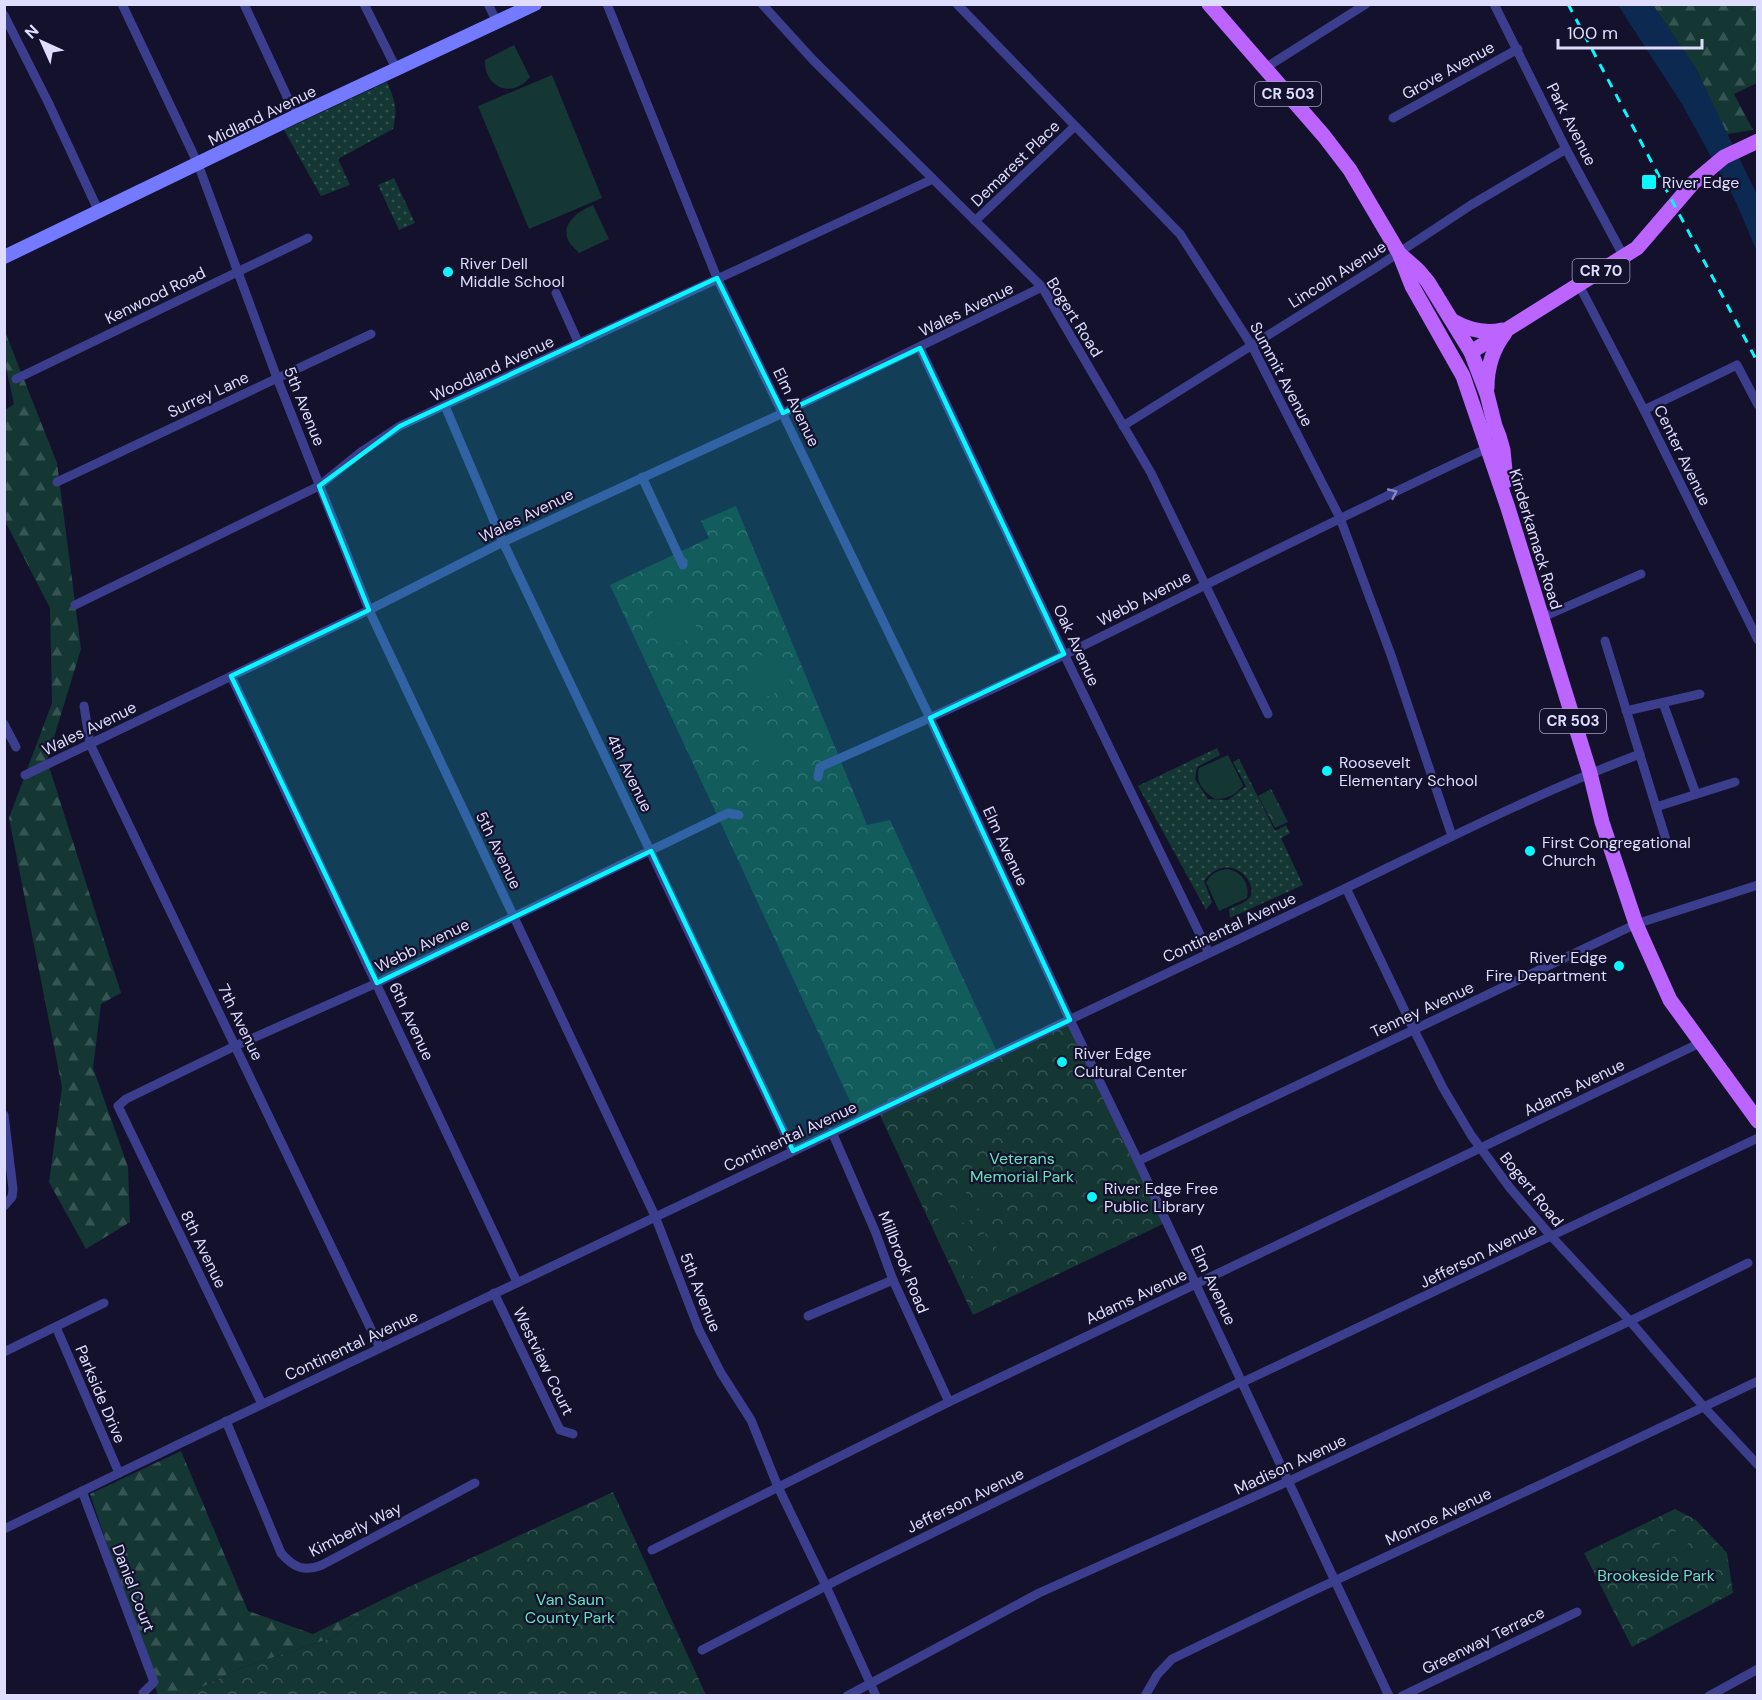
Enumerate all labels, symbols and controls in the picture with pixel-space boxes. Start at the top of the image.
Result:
north arrow [12,12,72,72]
scale bar [1558,12,1702,50]
text: N [20,20,43,43]
text: 100 m [1567,21,1618,45]
street label: Grove Avenue [1398,36,1498,104]
street label: Park Avenue [1542,79,1601,169]
street label: Midland Avenue [205,80,320,151]
road number: CR 503 [1255,82,1321,106]
street label: Demarest Place [966,116,1064,211]
place label: River Edge [1662,172,1739,193]
marker: River Edge [1640,173,1658,191]
street label: Lincoln Avenue [1284,236,1390,313]
place label: River Dell Middle School [460,253,564,292]
road number: CR 70 [1572,259,1630,283]
street label: Kenwood Road [101,262,209,329]
marker: River Dell Middle School [441,265,455,279]
street label: Bogert Road [1042,273,1107,361]
street label: Wales Avenue [915,277,1017,341]
street label: Summit Avenue [1245,318,1318,430]
street label: Woodland Avenue [427,331,557,406]
street label: 5th Avenue [279,363,330,449]
street label: Elm Avenue [768,364,825,450]
street label: Surrey Lane [164,366,252,422]
street label: Center Avenue [1649,401,1716,509]
street label: Kinderkamack Road [1504,466,1567,612]
street label: Wales Avenue [475,483,577,547]
one-way arrow [1386,488,1397,500]
street label: Webb Avenue [1094,566,1195,631]
street label: Oak Avenue [1048,601,1105,689]
street label: Wales Avenue [38,696,140,760]
road number: CR 503 [1540,709,1606,733]
street label: 4th Avenue [602,731,657,815]
place label: Roosevelt Elementary School [1339,752,1477,791]
marker: Roosevelt Elementary School [1320,764,1334,778]
street label: Elm Avenue [978,803,1033,889]
street label: 5th Avenue [471,808,526,893]
place label: First Congregational Church [1542,832,1691,871]
marker: First Congregational Church [1523,844,1537,858]
street label: Continental Avenue [1159,887,1299,968]
street label: Webb Avenue [372,914,473,977]
place label: River Edge Fire Department [1486,947,1607,986]
marker: River Edge Fire Department [1612,959,1626,973]
street label: Tenney Avenue [1367,976,1477,1042]
street label: 6th Avenue [384,979,439,1064]
street label: 7th Avenue [213,980,268,1064]
place label: River Edge Cultural Center [1074,1043,1187,1082]
street label: Adams Avenue [1520,1054,1628,1121]
marker: River Edge Cultural Center [1055,1055,1069,1069]
street label: Continental Avenue [720,1096,860,1177]
park label: Veterans Memorial Park [970,1148,1074,1187]
street label: Bogert Road [1495,1148,1568,1231]
place label: River Edge Free Public Library [1104,1178,1218,1217]
marker: River Edge Free Public Library [1085,1190,1099,1204]
street label: 8th Avenue [176,1207,231,1291]
street label: Millbrook Road [873,1208,934,1316]
street label: Jefferson Avenue [1416,1218,1540,1293]
street label: Elm Avenue [1186,1242,1241,1328]
street label: 5th Avenue [675,1249,726,1335]
street label: Adams Avenue [1082,1264,1190,1329]
street label: Westview Court [508,1304,579,1419]
street label: Continental Avenue [281,1305,421,1386]
street label: Parkside Drive [71,1342,131,1446]
street label: Madison Avenue [1231,1429,1350,1500]
street label: Jefferson Avenue [903,1463,1027,1538]
street label: Monroe Avenue [1382,1483,1495,1550]
street label: Kimberly Way [305,1497,405,1562]
street label: Daniel Court [107,1541,160,1635]
park label: Brookeside Park [1597,1565,1715,1586]
park label: Van Saun County Park [525,1589,615,1628]
street label: Greenway Terrace [1418,1602,1548,1679]

